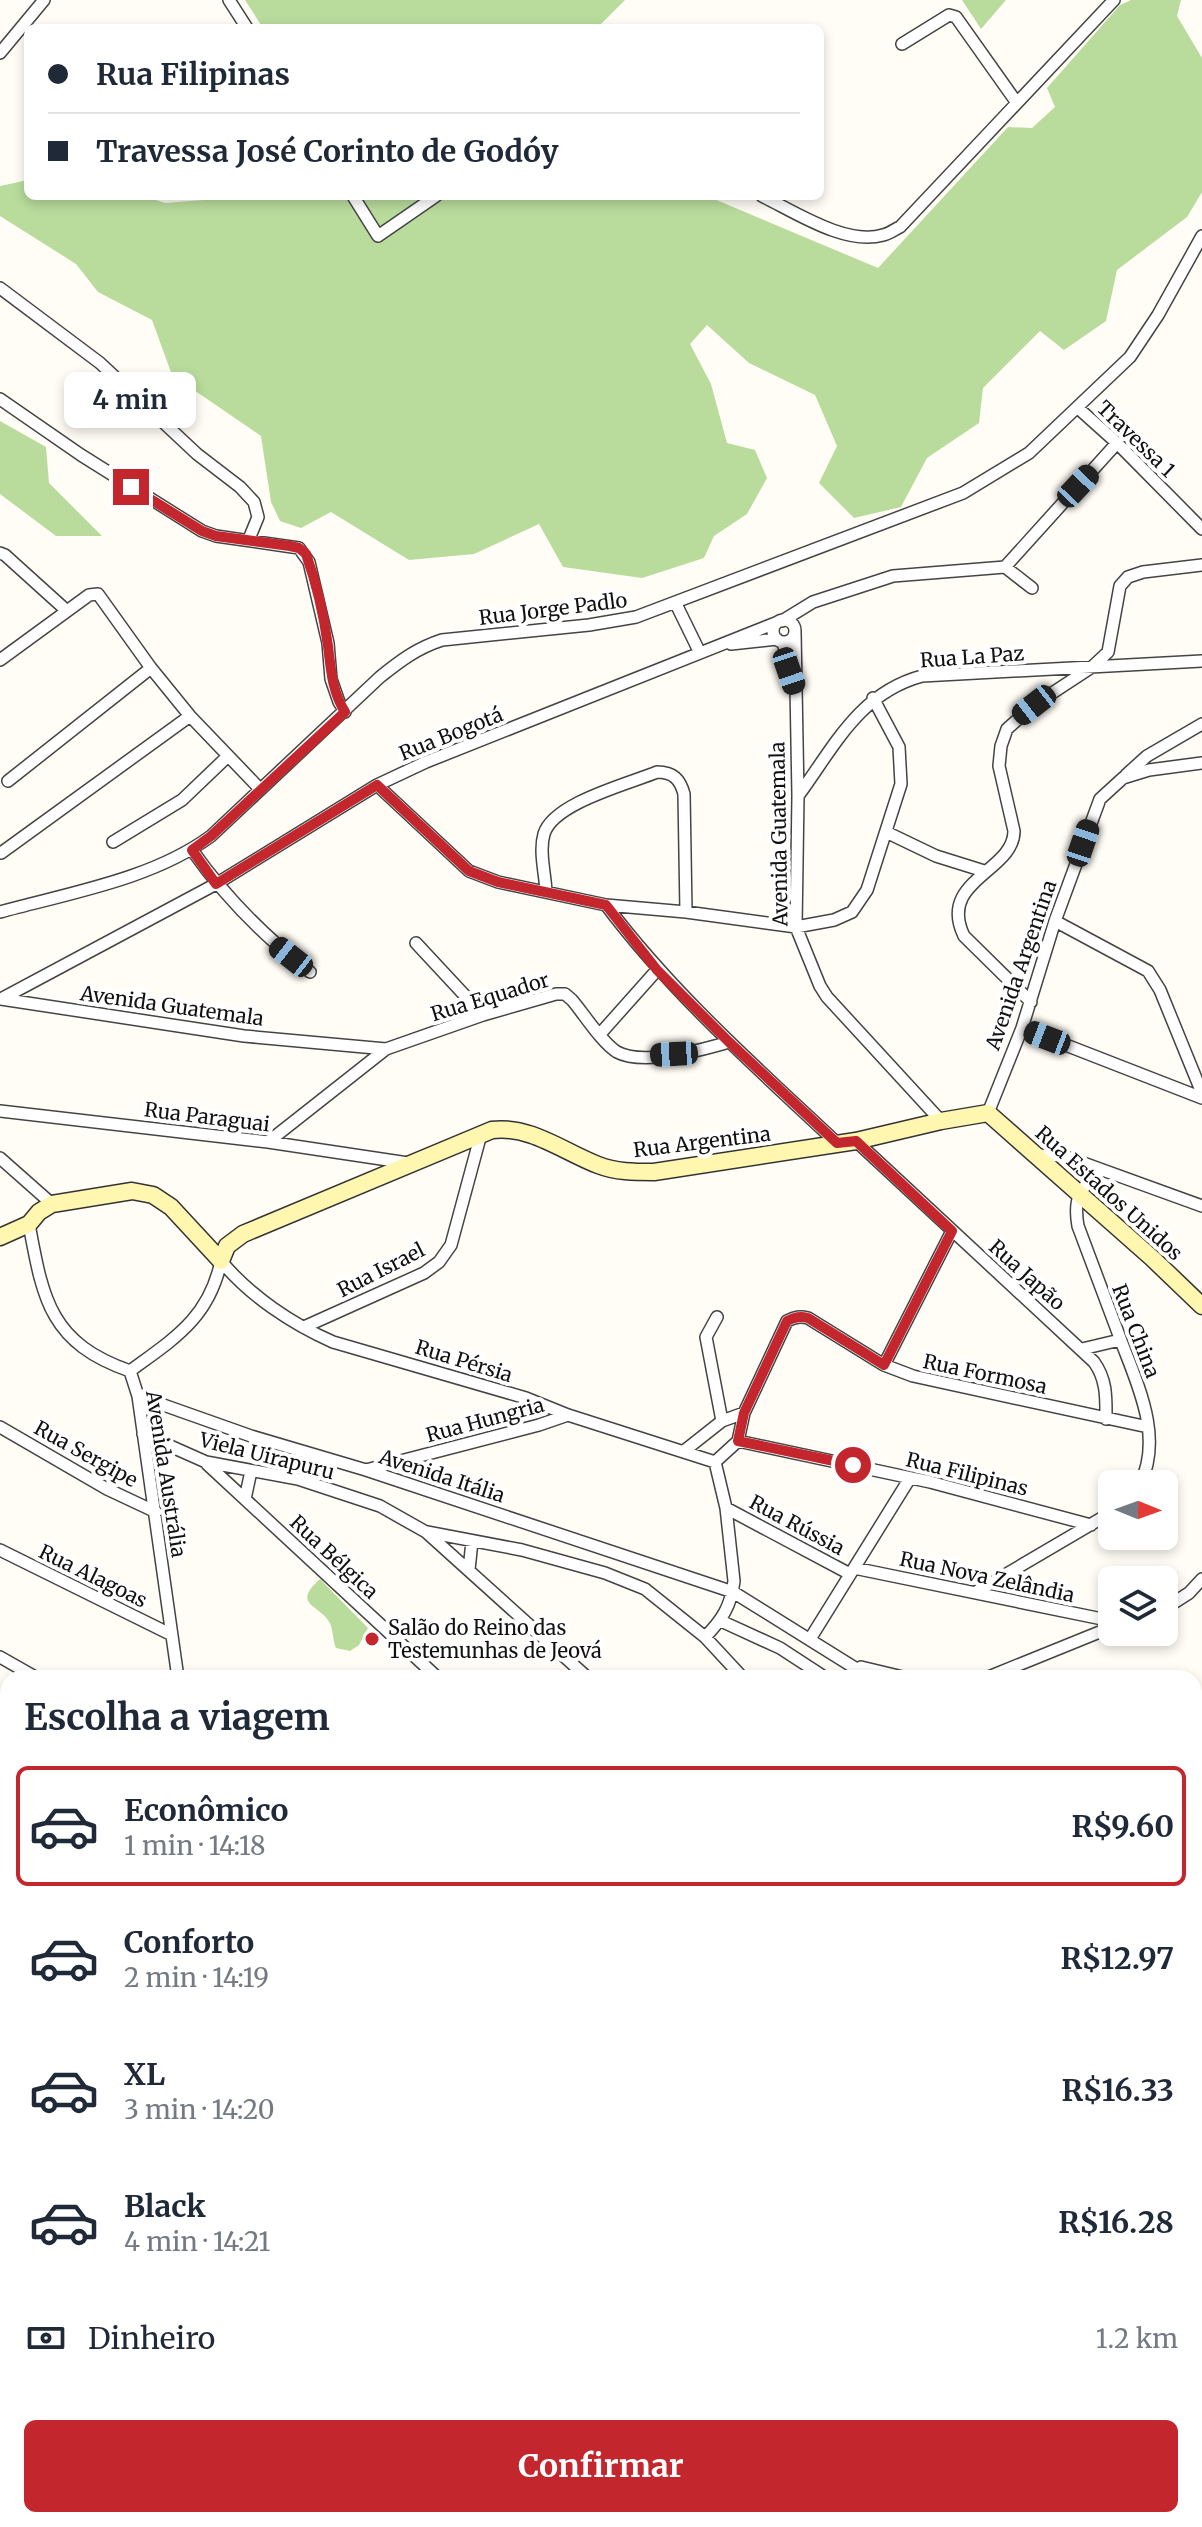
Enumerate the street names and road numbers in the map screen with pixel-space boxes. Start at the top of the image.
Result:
street label: Travessa 1 [1092,395,1181,482]
street label: Rua Jorge Padlo [477,587,629,630]
street label: Rua La Paz [919,640,1025,673]
street label: Rua Bogotá [395,701,507,766]
street label: Avenida Guatemala [764,741,793,928]
street label: Avenida Argentina [979,876,1061,1054]
street label: Rua Equador [428,967,552,1026]
street label: Avenida Guatemala [78,980,266,1031]
street label: Rua Paraguai [143,1096,271,1137]
street label: Rua Estados Unidos [1031,1120,1188,1265]
street label: Rua Argentina [632,1121,772,1162]
street label: Rua Japão [984,1234,1071,1316]
street label: Rua Israel [333,1237,429,1302]
street label: Rua China [1107,1280,1166,1381]
street label: Rua Pérsia [413,1334,516,1387]
street label: Rua Formosa [921,1348,1050,1399]
street label: Avenida Austrália [141,1388,192,1559]
street label: Rua Hungria [423,1392,547,1447]
street label: Rua Sergipe [30,1415,142,1492]
street label: Viela Uirapuru [196,1426,337,1484]
street label: Avenida Itália [375,1443,508,1508]
street label: Rua Filipinas [903,1446,1031,1501]
street label: Rua Rússia [745,1489,849,1560]
street label: Rua Bélgica [285,1509,384,1604]
street label: Rua Alagoas [35,1539,151,1613]
street label: Rua Nova Zelândia [897,1546,1077,1607]

